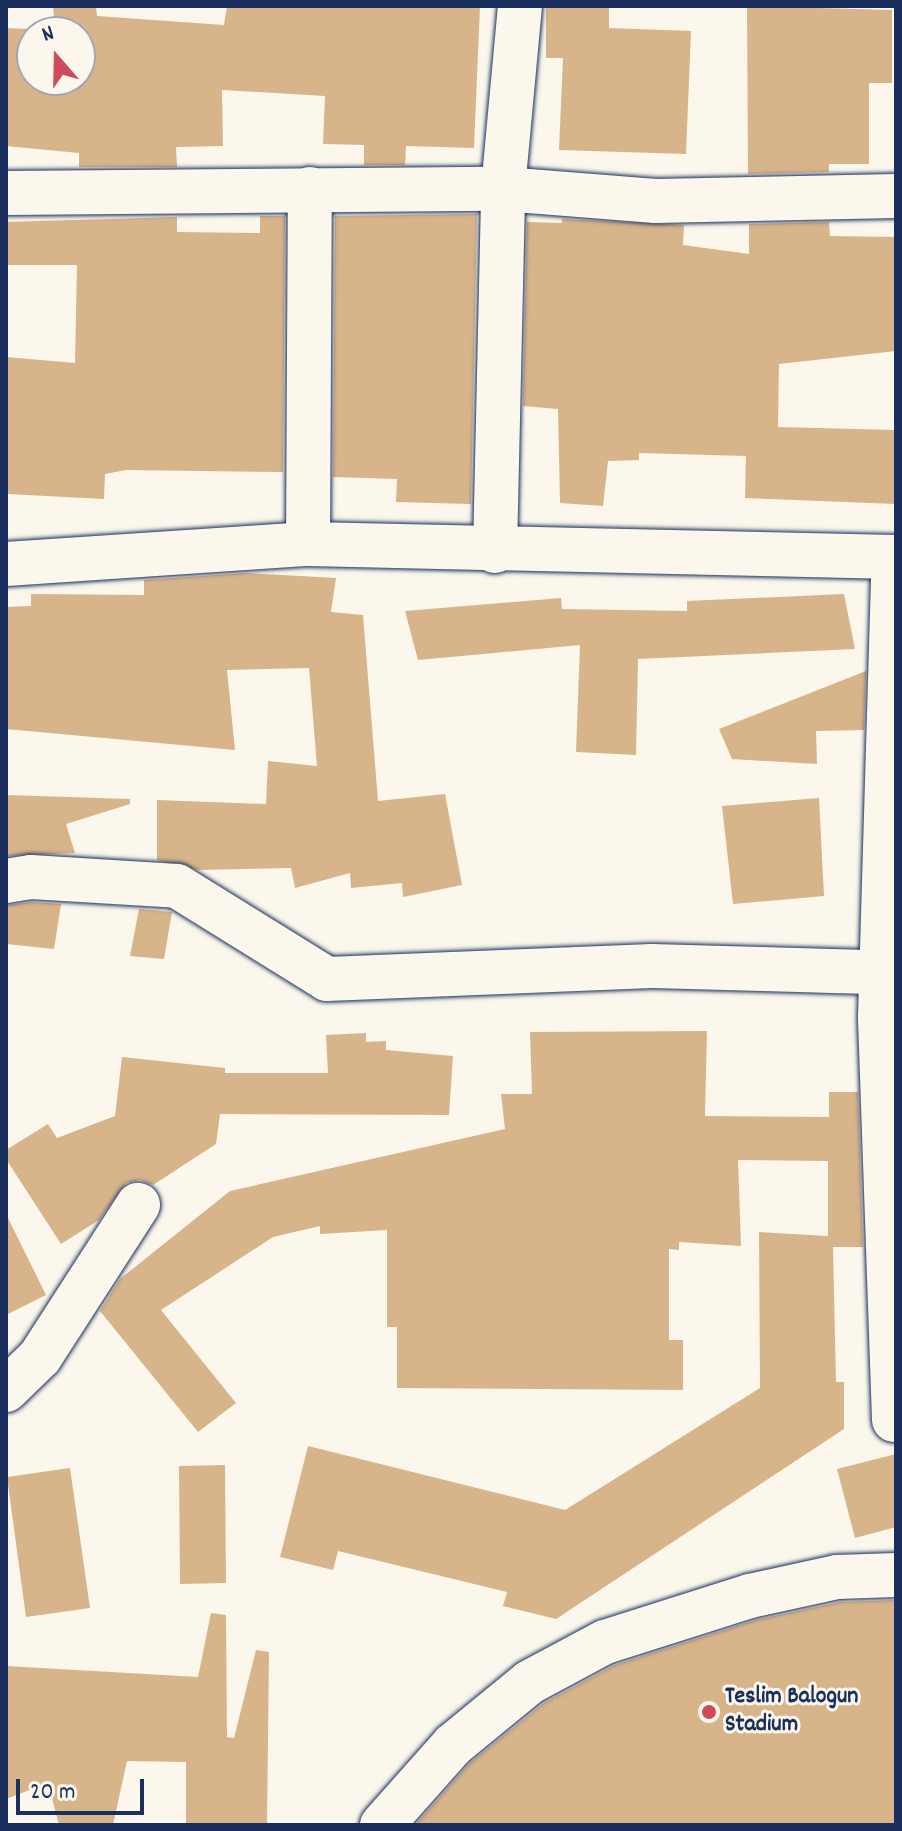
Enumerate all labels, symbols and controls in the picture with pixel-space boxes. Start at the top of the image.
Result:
north arrow [16,16,96,96]
text: N [38,18,59,51]
place label: Teslim Balogun Stadium [725,1684,858,1740]
marker: Teslim Balogun Stadium [700,1703,718,1721]
scale bar [20,1763,148,1813]
text: 20 m [30,1776,76,1810]

